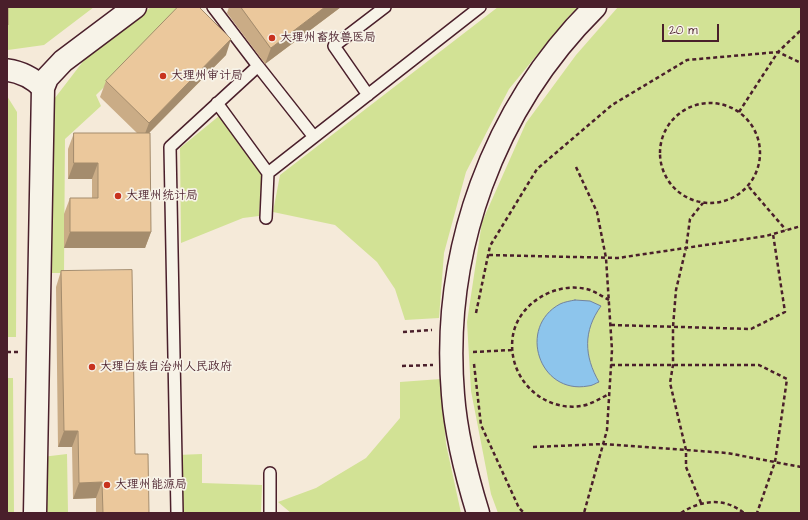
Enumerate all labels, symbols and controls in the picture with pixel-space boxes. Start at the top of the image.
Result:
scale bar [664,16,721,42]
text: 20 m [669,22,698,39]
place label: 大理州畜牧兽医局 [280,31,376,45]
marker: 大理州畜牧兽医局 [267,33,277,43]
place label: 大理州审计局 [171,69,243,83]
marker: 大理州审计局 [158,71,168,81]
place label: 大理州统计局 [126,189,198,203]
marker: 大理州统计局 [113,191,123,201]
place label: 大理白族自治州人民政府 [100,360,232,374]
marker: 大理白族自治州人民政府 [87,362,97,372]
place label: 大理州能源局 [115,478,187,492]
marker: 大理州能源局 [102,480,112,490]

